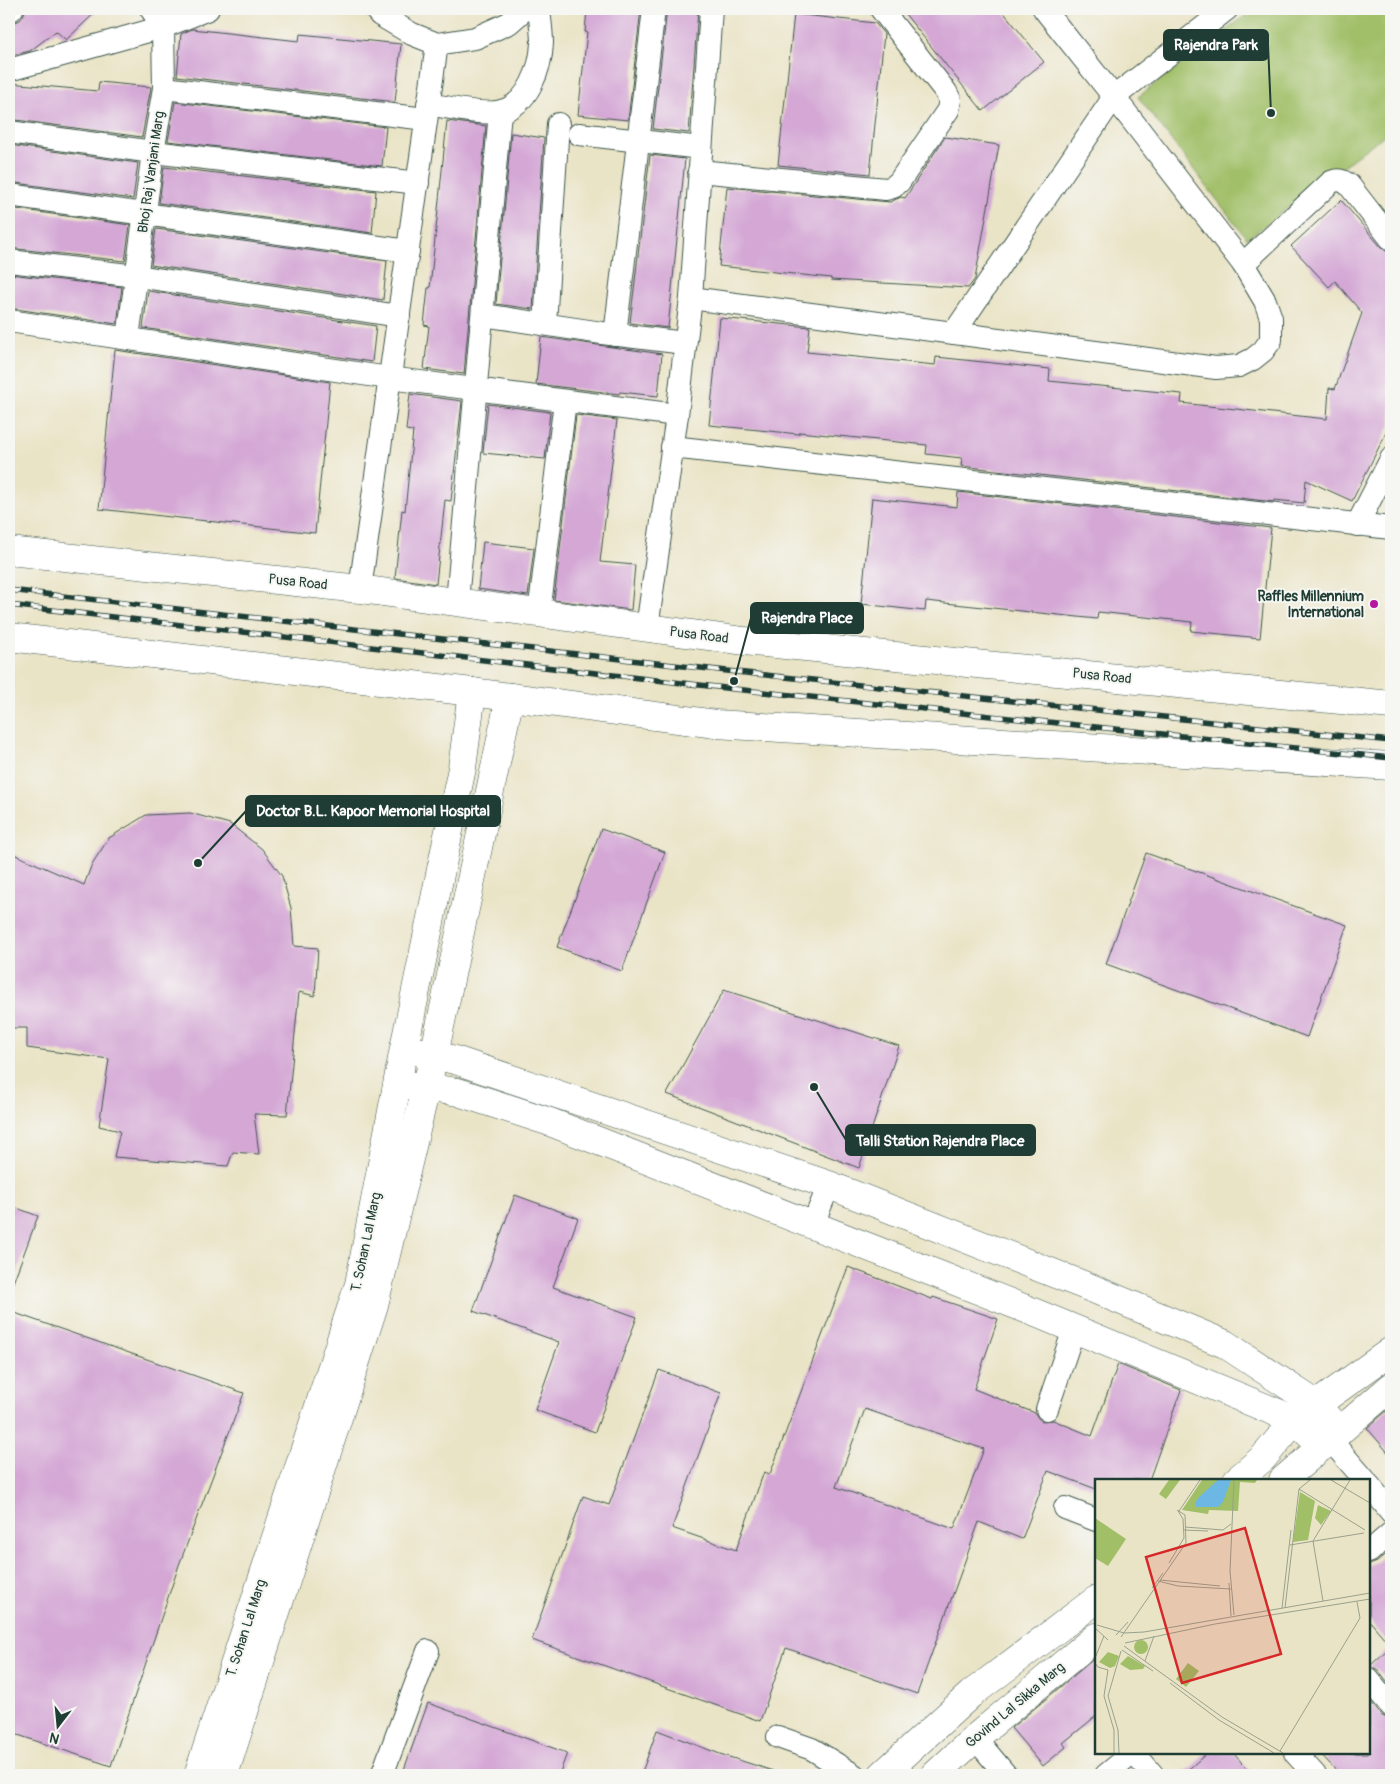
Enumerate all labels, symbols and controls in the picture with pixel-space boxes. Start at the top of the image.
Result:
callout: Rajendra Park [1164,30,1268,60]
text: Rajendra Park [1174,36,1259,55]
street label: Bhoj Raj Vanjani Marg [134,110,168,234]
street label: Pusa Road [267,570,329,594]
place label: Raffles Millennium International [1257,588,1365,621]
marker: Raffles Millennium International [1368,598,1380,610]
callout: Rajendra Place [751,603,863,633]
text: Rajendra Place [761,609,853,628]
street label: Pusa Road [668,623,730,647]
street label: Pusa Road [1071,664,1133,688]
callout: Doctor B.L. Kapoor Memorial Hospital [246,796,500,826]
text: Doctor B.L. Kapoor Memorial Hospital [256,802,490,821]
callout: Talli Station Rajendra Place [846,1125,1035,1155]
text: Talli Station Rajendra Place [855,1132,1025,1151]
street label: T. Sohan Lal Marg [347,1191,385,1293]
inset map [1095,1479,1370,1754]
street label: T. Sohan Lal Marg [222,1577,270,1679]
street label: Govind Lal Sikka Marg [962,1658,1068,1752]
north arrow [32,1702,82,1752]
text: N [48,1729,61,1747]

